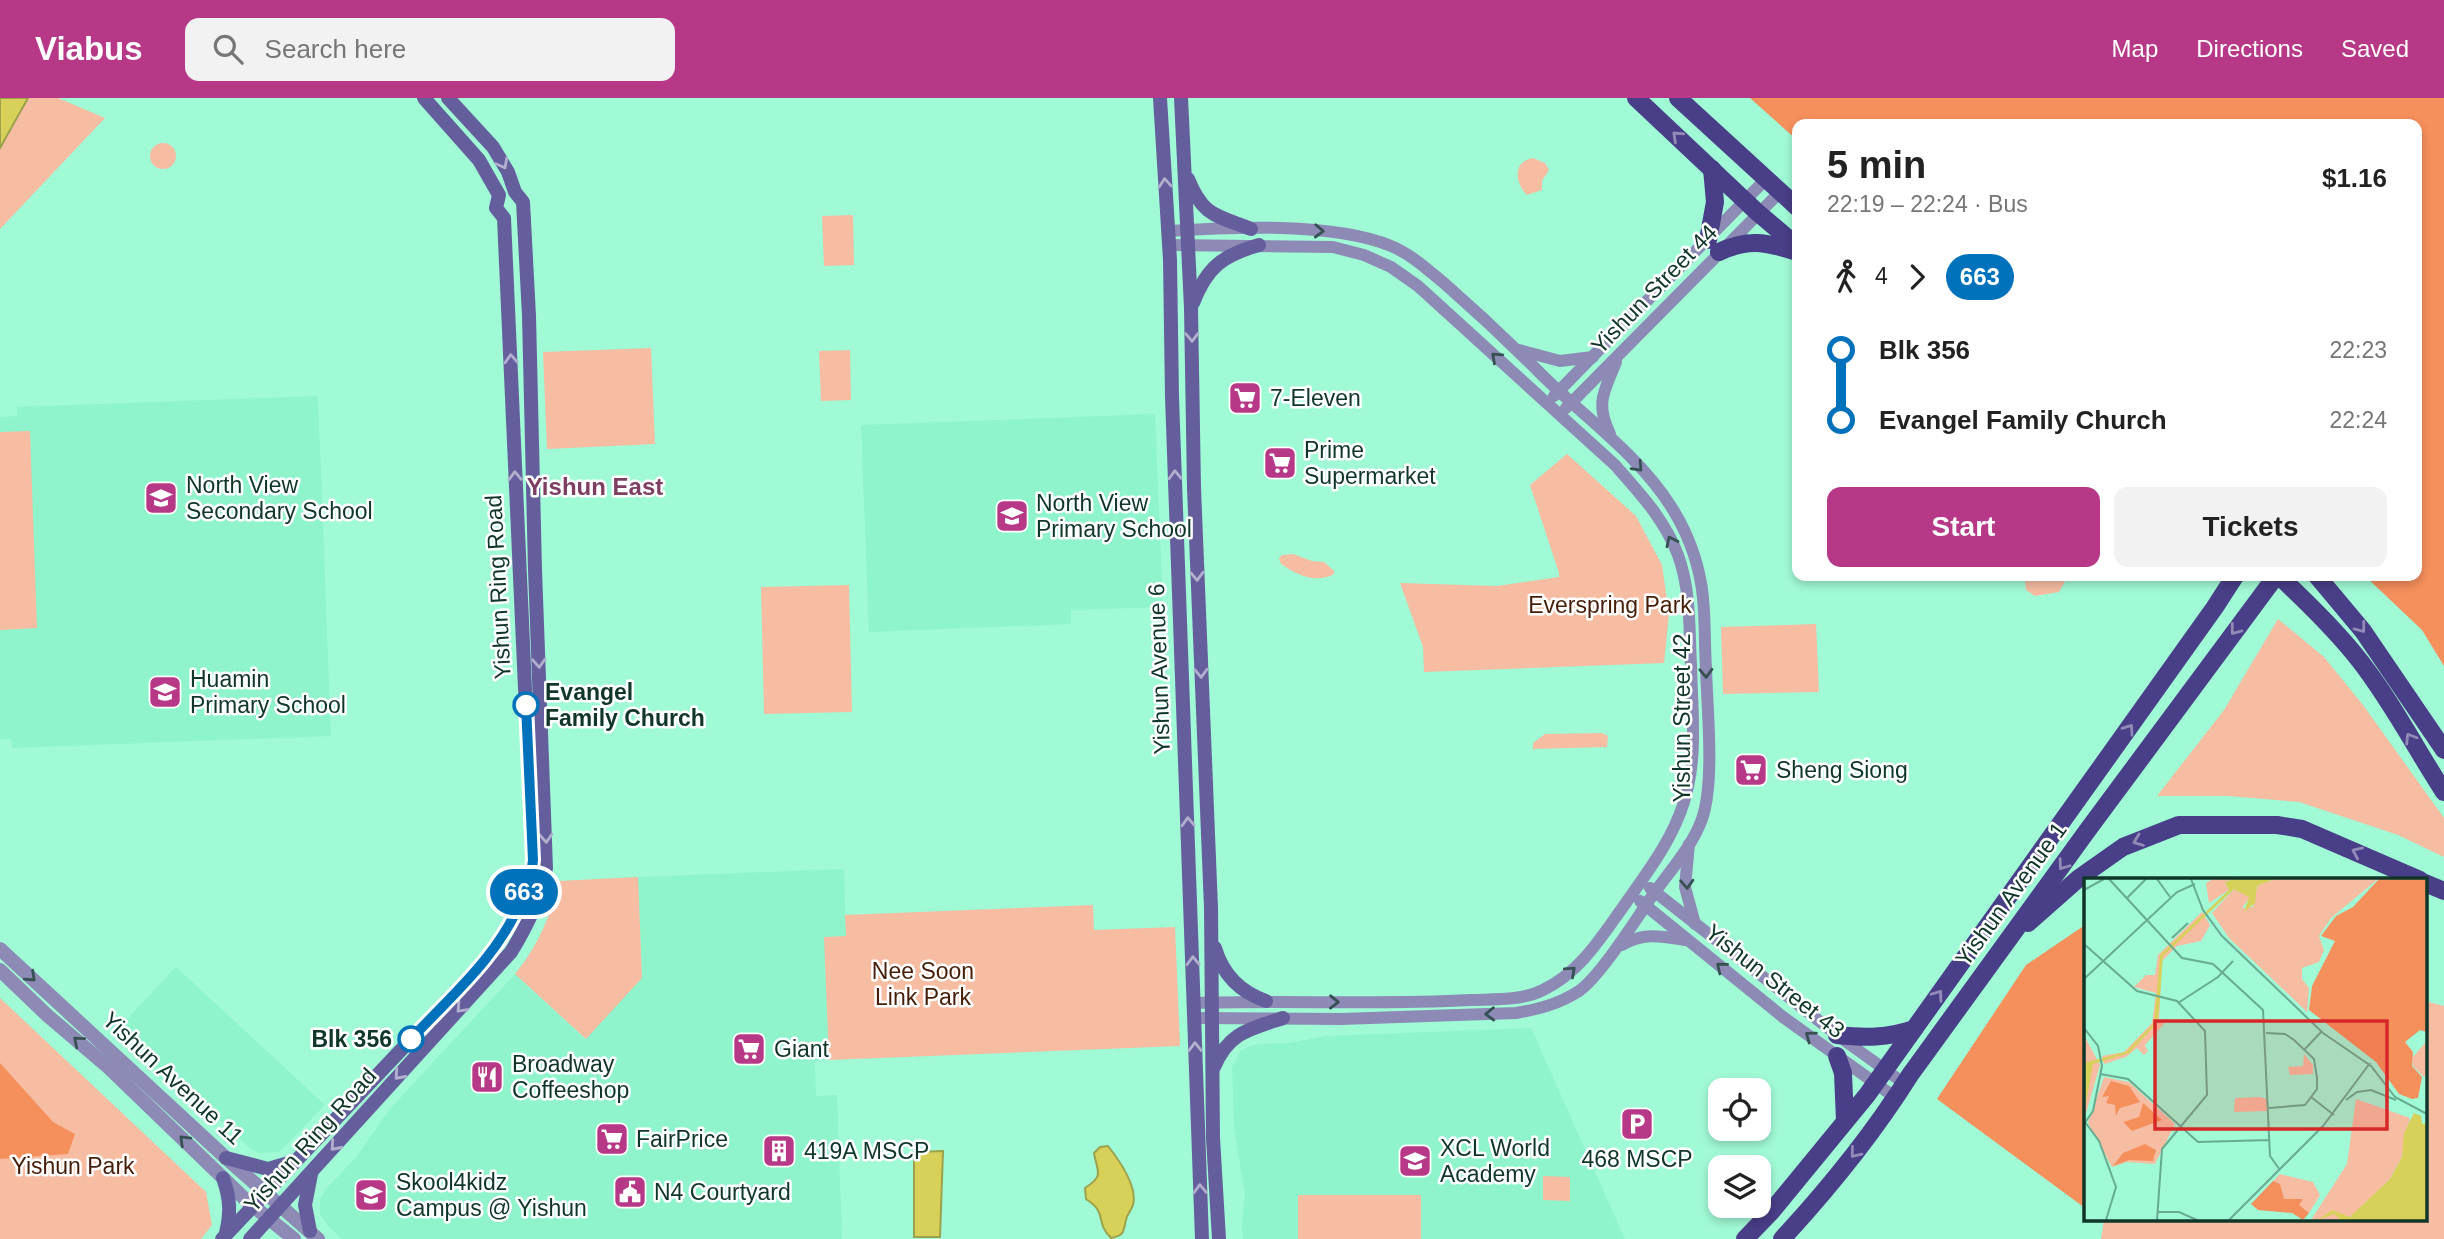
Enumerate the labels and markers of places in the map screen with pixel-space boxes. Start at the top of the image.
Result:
supermarket icon: 7-Eleven [1226,379,1264,417]
place label: 7-Eleven [1270,385,1361,411]
place label: Prime Supermarket [1304,437,1436,489]
supermarket icon: Prime Supermarket [1261,444,1299,482]
place label: North View Secondary School [186,472,373,524]
school or university icon: North View Secondary School [142,479,180,517]
place label: North View Primary School [1036,490,1192,542]
school or university icon: North View Primary School [993,497,1031,535]
place label: Huamin Primary School [190,666,346,718]
school or university icon: Huamin Primary School [146,673,184,711]
place label: Evangel Family Church [545,679,705,731]
marker: Evangel Family Church [513,692,539,718]
supermarket icon: Sheng Siong [1732,751,1770,789]
place label: Sheng Siong [1776,757,1908,783]
place label: Blk 356 [311,1026,392,1052]
marker: Blk 356 [398,1026,424,1052]
supermarket icon: Giant [730,1030,768,1068]
place label: Giant [774,1036,830,1062]
place label: Broadway Coffeeshop [512,1051,629,1103]
restaurant icon: Broadway Coffeeshop [468,1058,506,1096]
parking icon: 468 MSCP [1618,1105,1656,1143]
supermarket icon: FairPrice [593,1120,631,1158]
place label: FairPrice [636,1126,728,1152]
building icon: 419A MSCP [760,1132,798,1170]
place label: XCL World Academy [1440,1135,1550,1187]
place label: 419A MSCP [804,1138,929,1164]
school or university icon: XCL World Academy [1396,1142,1434,1180]
place label: 468 MSCP [1581,1146,1693,1172]
place label: Skool4kidz Campus @ Yishun [396,1169,587,1221]
public building icon: N4 Courtyard [611,1173,649,1211]
school or university icon: Skool4kidz Campus @ Yishun [352,1176,390,1214]
place label: N4 Courtyard [654,1179,791,1205]

